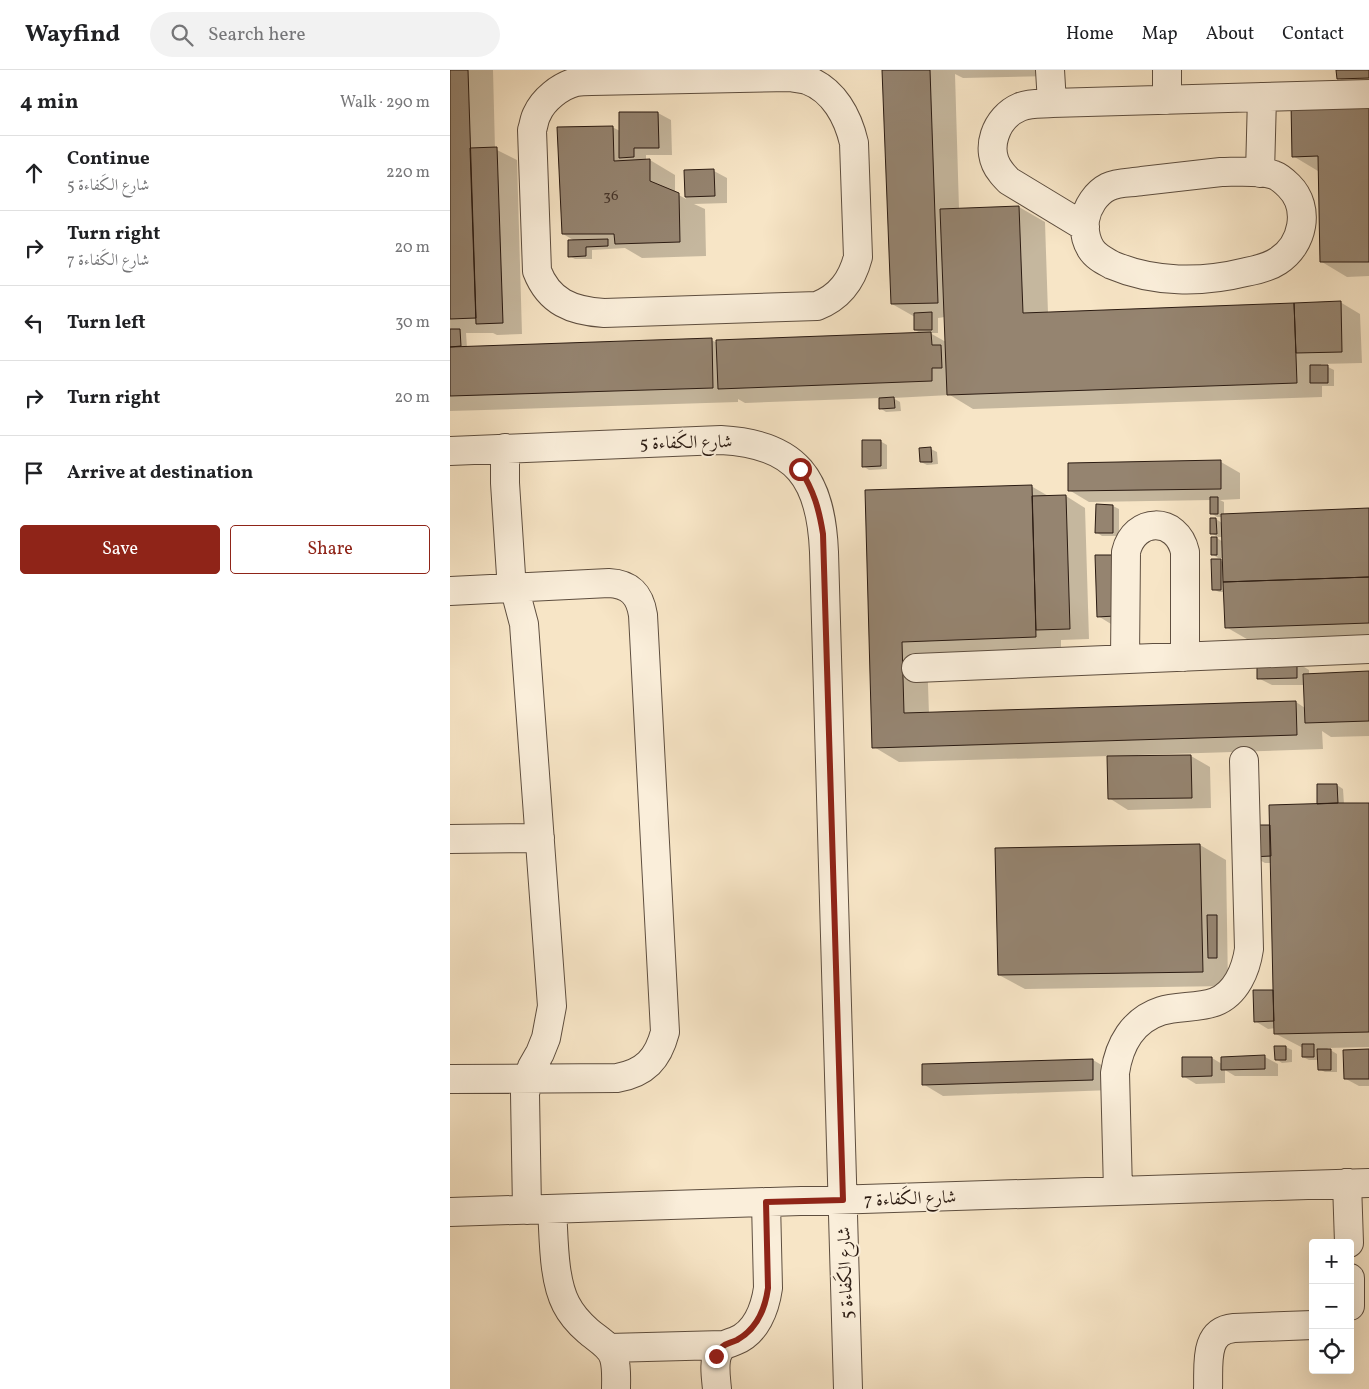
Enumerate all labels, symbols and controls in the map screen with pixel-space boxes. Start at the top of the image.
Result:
search box [150,12,500,57]
text: Wayfind [25,18,120,52]
icon: search [168,21,196,49]
text: Search here [208,22,305,48]
text: Home [1066,22,1114,47]
text: Map [1142,22,1178,47]
text: About [1206,22,1254,47]
text: Contact [1282,22,1344,47]
text: 4 min [20,88,79,117]
text: Walk · 290 m [340,92,430,114]
text: Continue [67,146,150,172]
icon: ahead [20,159,48,187]
text: 220 m [386,162,430,184]
text: شارع الكَفاءة 5 [67,175,149,197]
house number: 36 [603,186,619,207]
text: Turn right [67,221,160,247]
icon: right [20,234,48,262]
text: 20 m [395,237,430,259]
text: شارع الكَفاءة 7 [67,250,149,272]
icon: left [20,309,48,337]
text: Turn left [67,310,146,336]
text: 30 m [395,312,430,334]
icon: right [20,384,48,412]
text: Turn right [67,385,160,411]
text: 20 m [395,387,430,409]
street label: شارع الكَفاءة 5 [640,428,733,458]
route start [789,458,812,481]
icon: arrive [20,459,48,487]
text: Arrive at destination [67,460,253,486]
button: Save [20,525,220,574]
button: Share [230,525,430,574]
street label: شارع الكَفاءة 7 [863,1183,957,1215]
street label: شارع الكَفاءة 5 [830,1226,862,1320]
map controls [1309,1239,1354,1374]
button: + [1309,1239,1354,1284]
button: − [1309,1284,1354,1329]
button: locate [1309,1329,1354,1374]
route end [705,1345,728,1368]

